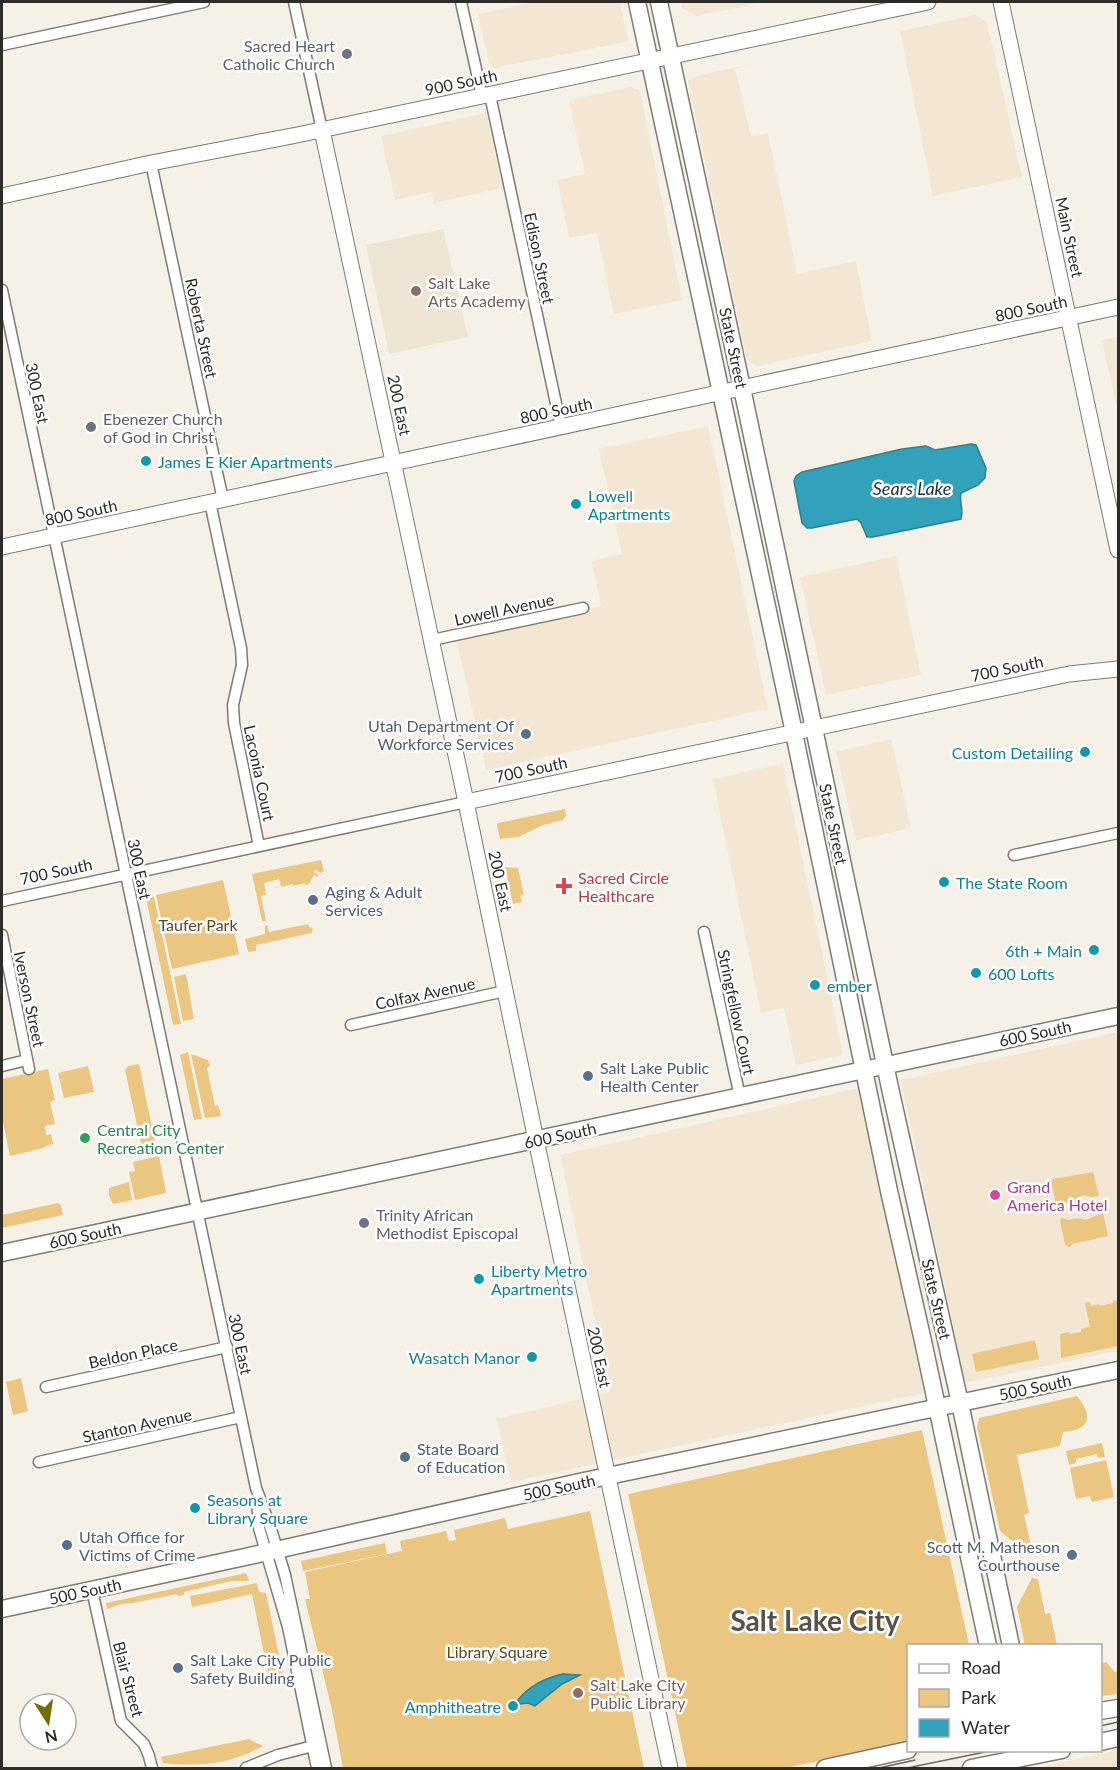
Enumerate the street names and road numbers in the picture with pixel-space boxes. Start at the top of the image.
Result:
street label: 900 South [423,65,499,99]
street label: Main Street [1052,195,1088,279]
street label: Edison Street [521,211,559,306]
street label: Roberta Street [182,276,222,380]
street label: 800 South [993,291,1069,325]
street label: State Street [716,306,752,390]
street label: 300 East [22,361,54,425]
street label: 200 East [384,373,416,437]
street label: 800 South [518,393,594,427]
street label: 800 South [43,495,119,529]
street label: Lowell Avenue [452,589,556,629]
street label: 700 South [969,651,1045,685]
street label: Laconia Court [241,723,279,823]
street label: 700 South [493,752,569,786]
street label: State Street [816,782,852,866]
street label: 300 East [124,837,156,901]
street label: 200 East [485,849,517,913]
street label: 700 South [18,854,94,888]
street label: Stringfellow Court [714,948,760,1077]
street label: Iverson Street [11,949,50,1049]
street label: Colfax Avenue [373,973,477,1013]
street label: 600 South [997,1016,1073,1050]
street label: 600 South [522,1118,598,1152]
street label: 600 South [47,1218,123,1252]
street label: State Street [918,1257,956,1341]
street label: 300 East [225,1312,257,1376]
street label: 200 East [584,1325,616,1389]
street label: Beldon Place [87,1334,179,1372]
street label: 500 South [997,1370,1073,1404]
street label: Stanton Avenue [81,1404,193,1446]
street label: 500 South [521,1470,597,1504]
street label: 500 South [47,1574,123,1608]
street label: Blair Street [110,1639,148,1719]

